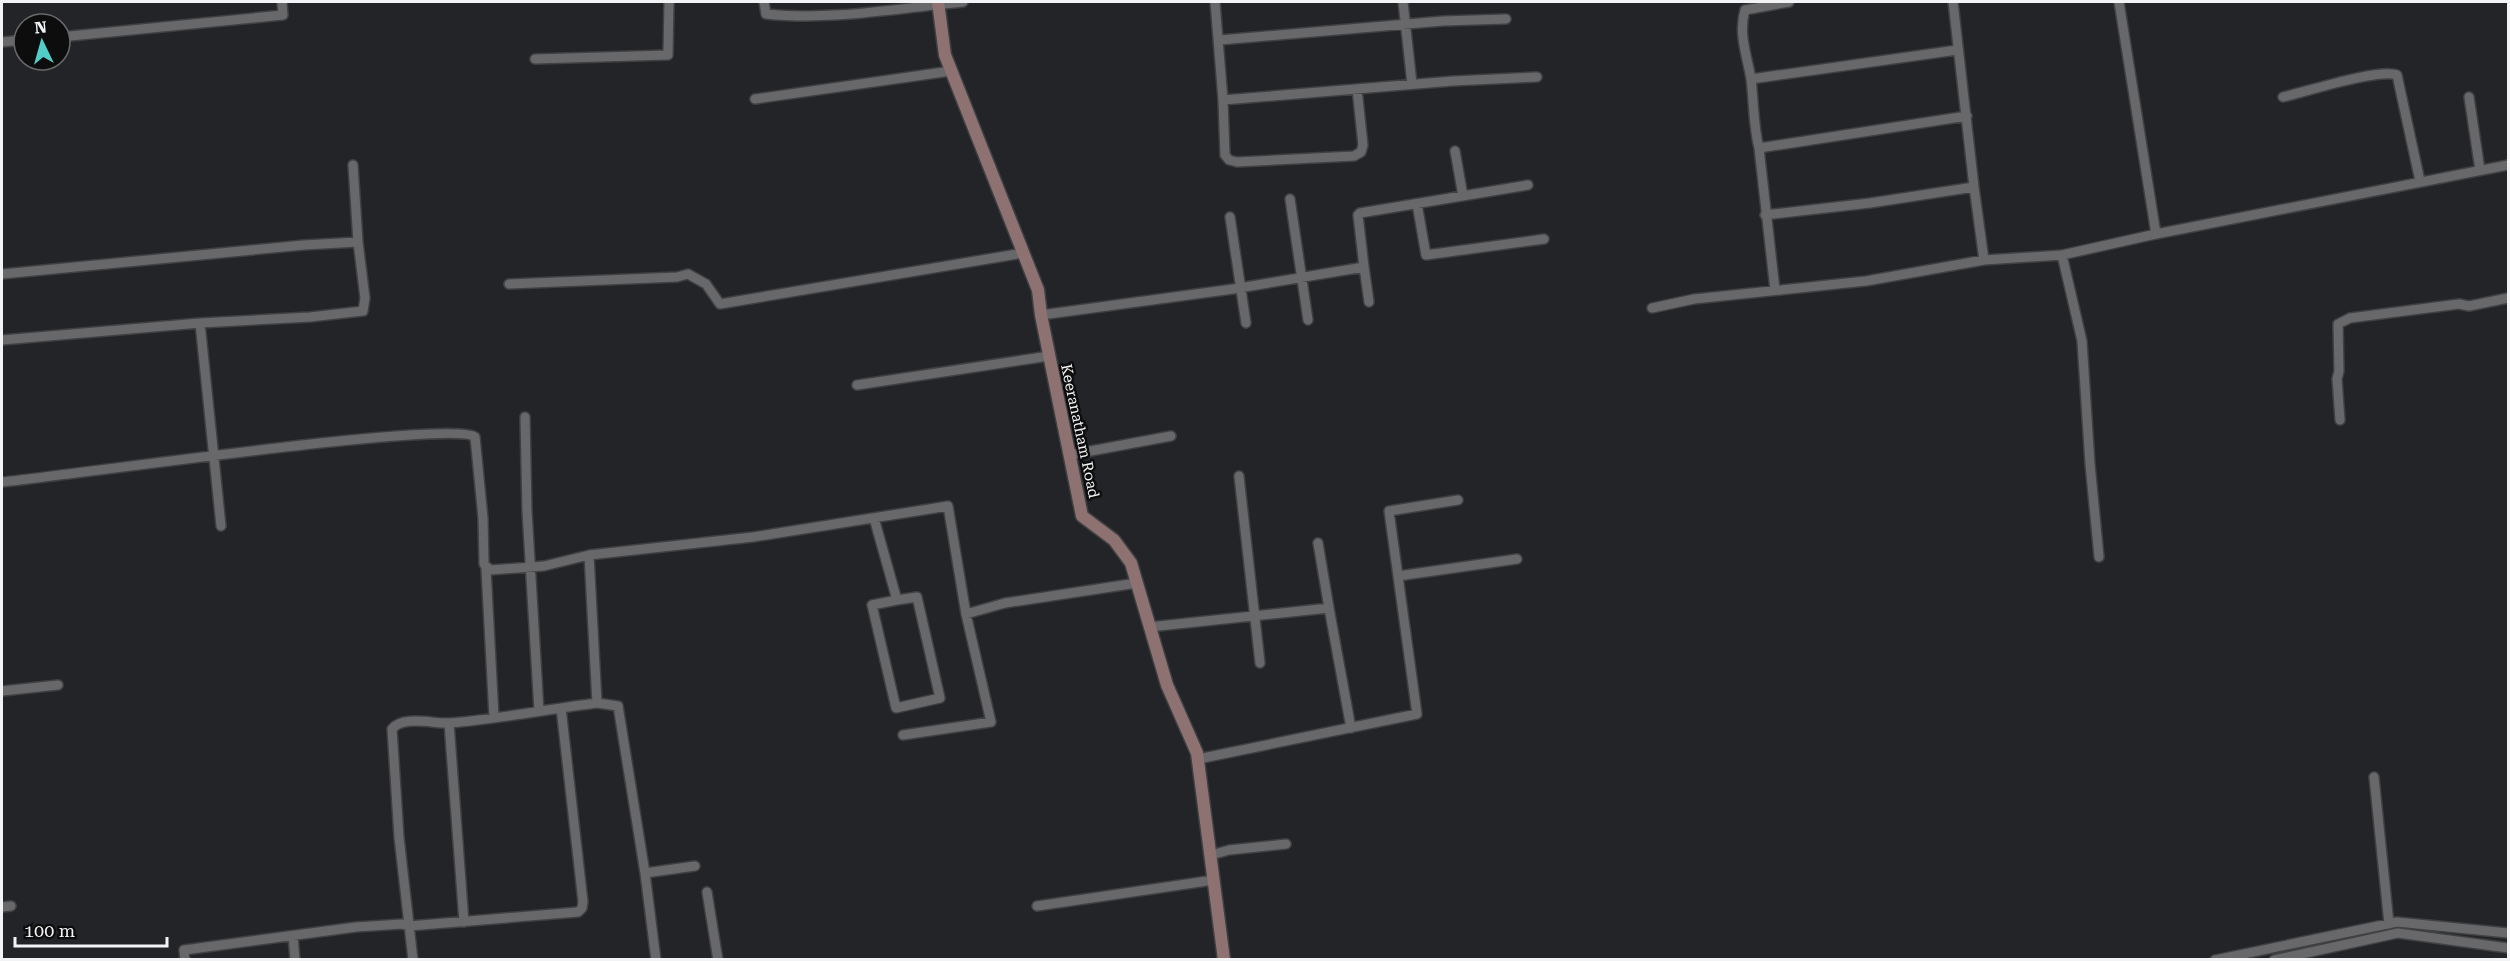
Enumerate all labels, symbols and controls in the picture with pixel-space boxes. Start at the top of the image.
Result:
north arrow [12,12,72,72]
text: N [34,18,48,38]
street label: Keeranatham Road [1057,362,1103,500]
scale bar [15,910,166,948]
text: 100 m [24,920,75,941]

